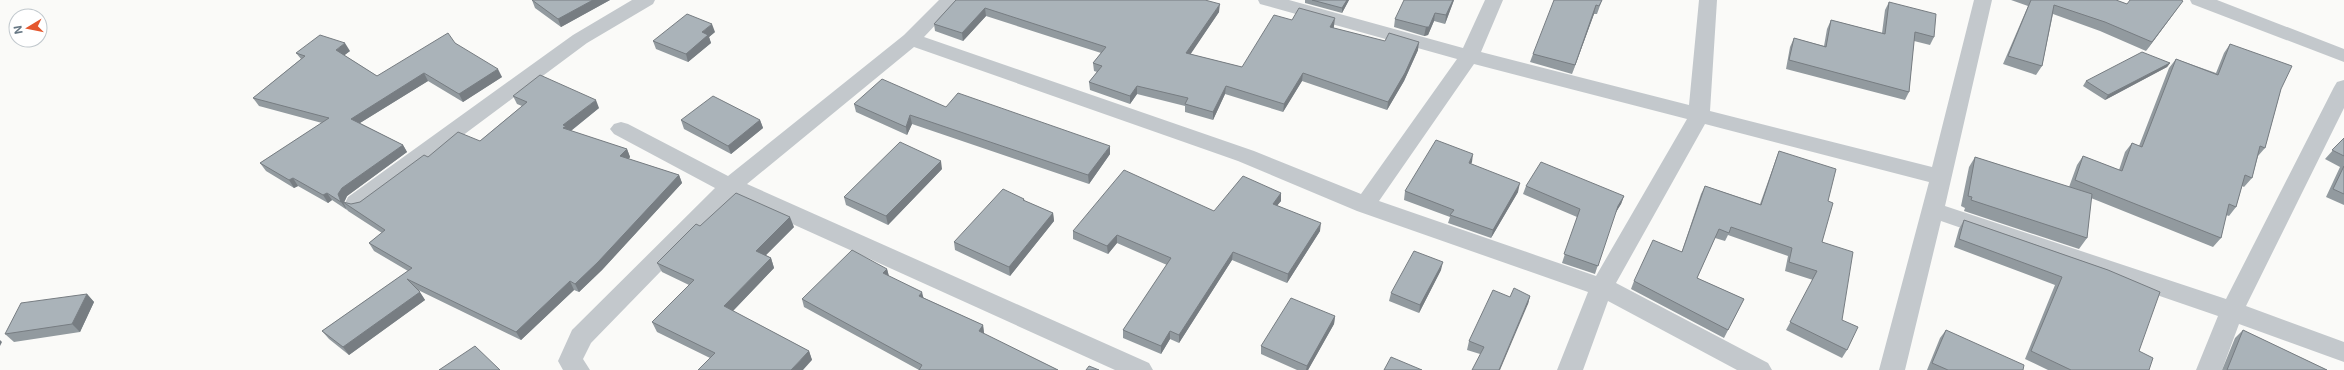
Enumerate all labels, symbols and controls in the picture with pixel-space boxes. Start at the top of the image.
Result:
north arrow [8,8,48,48]
text: N [11,24,26,35]

